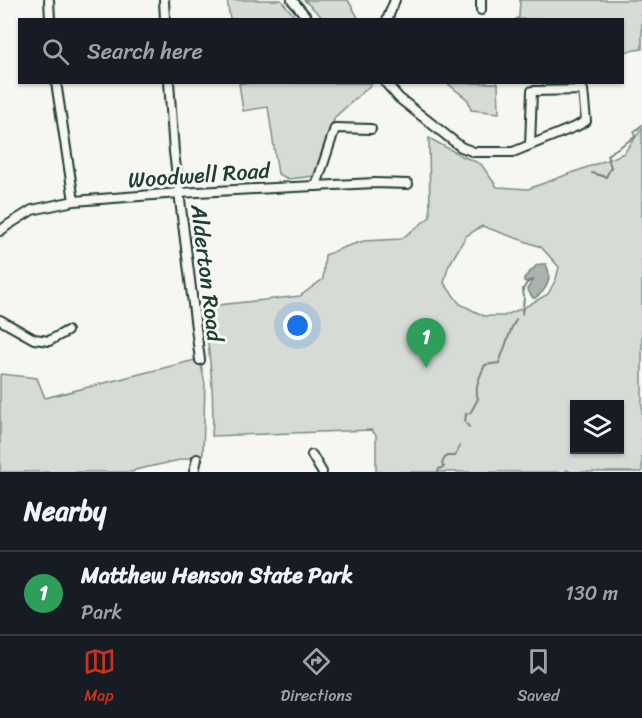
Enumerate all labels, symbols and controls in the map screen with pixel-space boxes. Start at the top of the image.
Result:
search box [18,18,624,84]
text: Search here [87,32,203,71]
icon: search [39,35,72,68]
street label: Woodwell Road [127,150,273,199]
street label: Alderton Road [179,201,235,345]
your location [283,311,312,340]
pin: 1 [406,318,446,368]
map controls [570,400,624,454]
button: layers [570,400,624,454]
text: Nearby [24,488,106,534]
text: Matthew Henson State Park [81,556,353,595]
text: 1 [39,576,48,611]
text: 130 m [565,576,618,611]
text: Park [81,595,122,630]
tab: Map [83,645,116,710]
tab: Directions [281,645,352,710]
tab: Saved [517,645,559,710]

